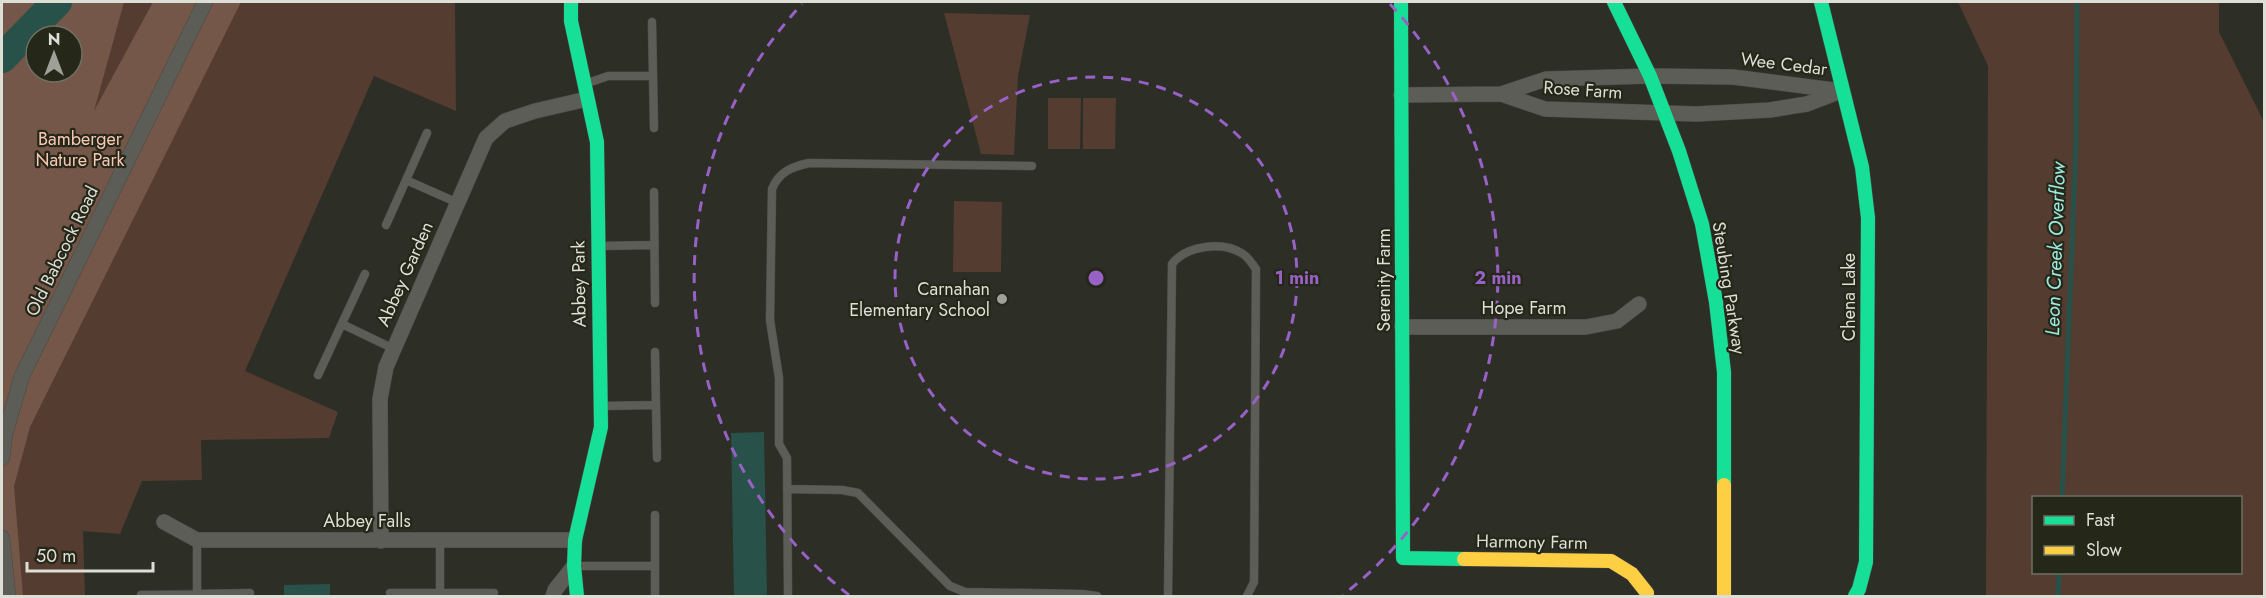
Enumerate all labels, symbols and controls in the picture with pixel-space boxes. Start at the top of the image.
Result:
north arrow [24,24,84,84]
text: N [48,28,60,51]
street label: Wee Cedar [1739,46,1830,82]
street label: Rose Farm [1543,74,1623,106]
park label: Bamberger Nature Park [35,126,125,173]
water label: Leon Creek Overflow [2038,160,2073,336]
street label: Old Babcock Road [19,181,105,321]
street label: Abbey Garden [370,217,440,331]
street label: Steubing Parkway [1706,220,1752,356]
street label: Serenity Farm [1371,228,1397,332]
street label: Abbey Park [565,240,593,328]
street label: Chena Lake [1836,253,1862,341]
text: 1 min [1275,265,1319,291]
text: 2 min [1474,265,1522,291]
centre of rings [1086,268,1106,288]
place label: Carnahan Elementary School [849,276,990,323]
marker: Carnahan Elementary School [995,292,1009,306]
street label: Hope Farm [1482,295,1566,321]
legend [2032,496,2242,574]
text: Fast [2086,507,2115,533]
street label: Abbey Falls [323,508,411,534]
street label: Harmony Farm [1476,528,1588,556]
scale bar [27,535,153,573]
text: Slow [2086,537,2123,563]
text: 50 m [36,543,76,569]

